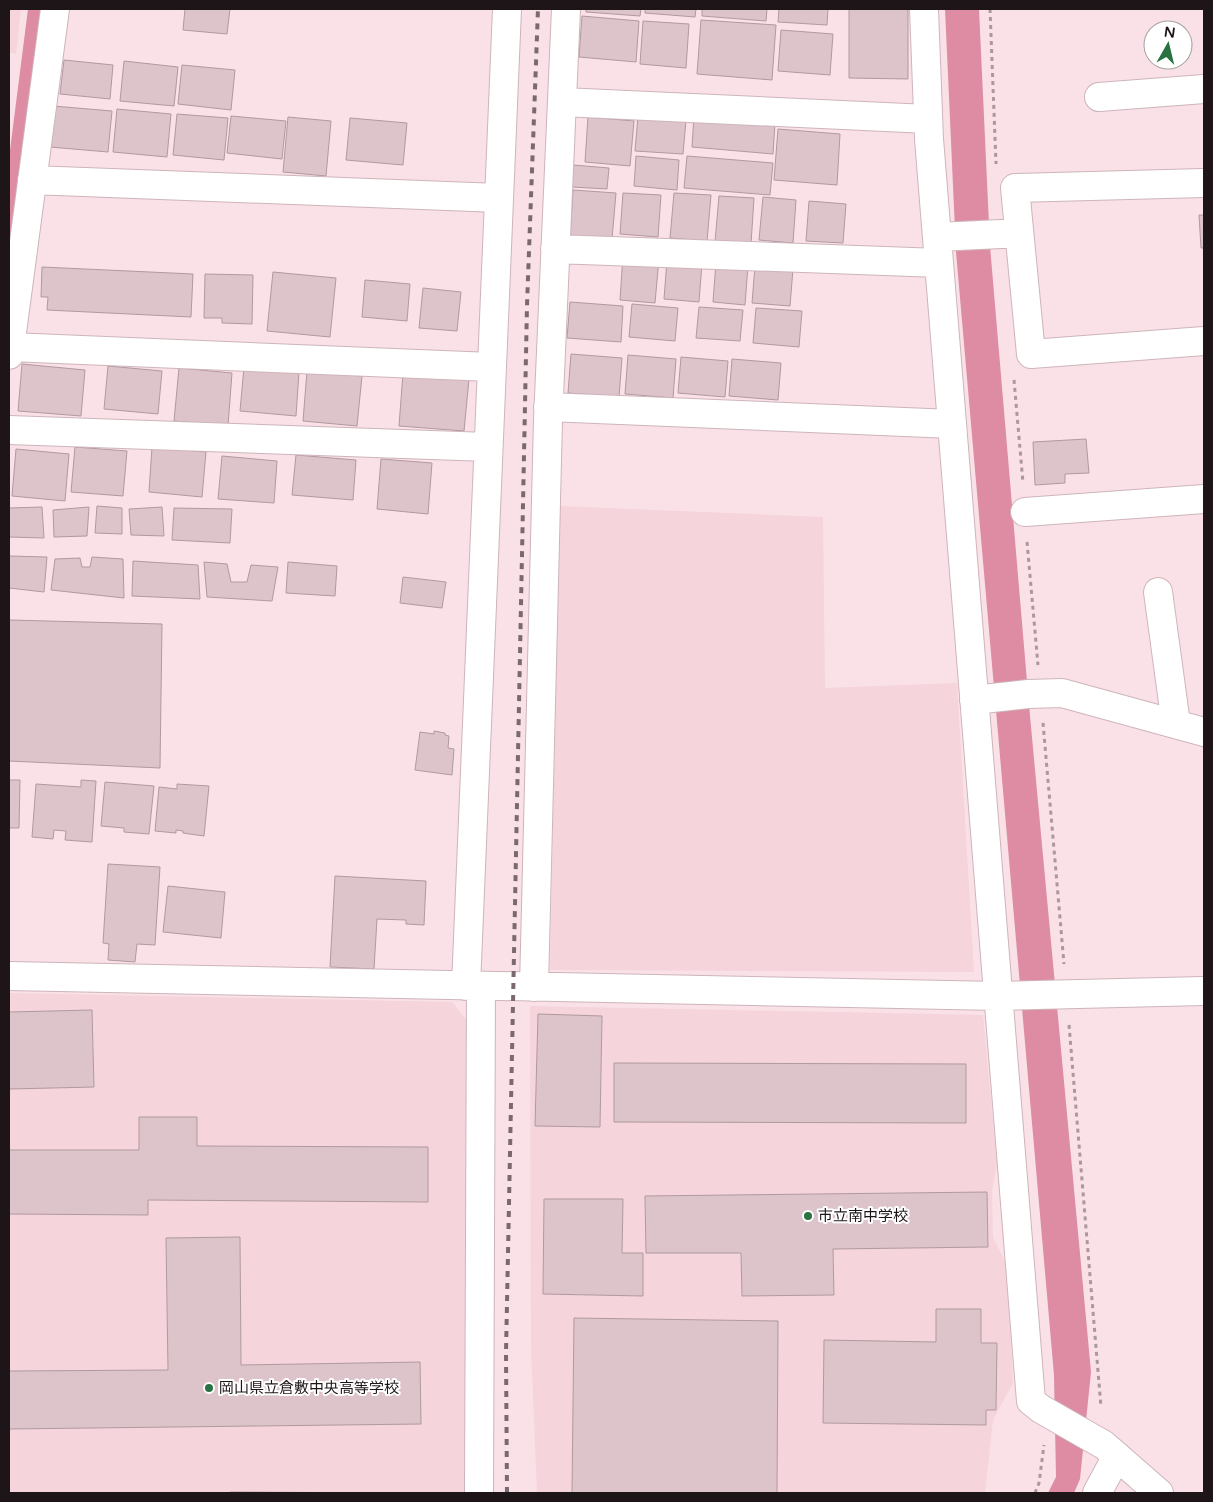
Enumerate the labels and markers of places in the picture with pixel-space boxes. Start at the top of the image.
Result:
place label: 市立南中学校 [818,1207,908,1225]
marker: 市立南中学校 [802,1210,814,1222]
place label: 岡山県立倉敷中央高等学校 [219,1379,399,1397]
marker: 岡山県立倉敷中央高等学校 [203,1382,215,1394]

